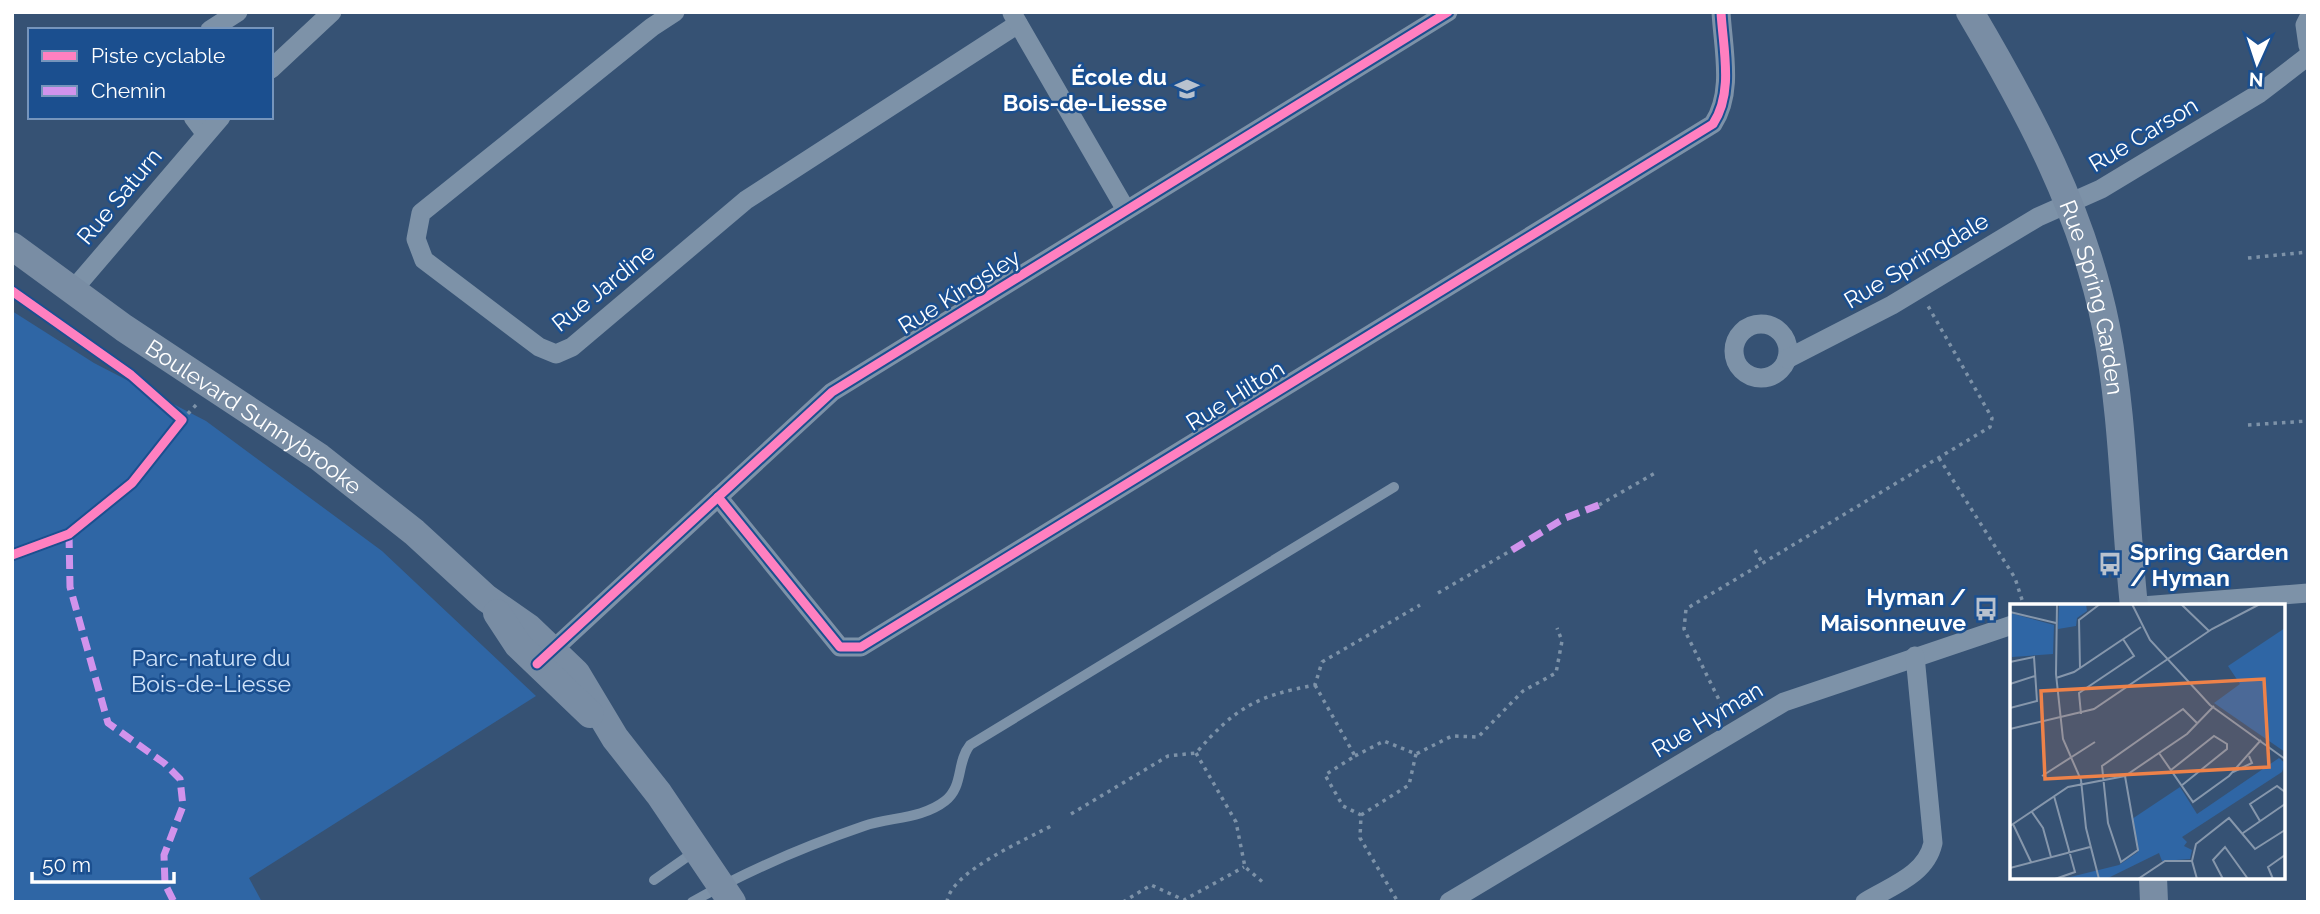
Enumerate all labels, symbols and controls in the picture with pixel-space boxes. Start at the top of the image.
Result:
legend [28,28,273,119]
north arrow [2222,28,2292,98]
text: Piste cyclable [91,43,225,68]
place label: École du Bois-de-Liesse [1003,63,1167,116]
text: N [2248,69,2264,91]
school or university icon: École du Bois-de-Liesse [1173,75,1201,103]
text: Chemin [91,78,166,103]
street label: Rue Carson [2084,91,2202,177]
street label: Rue Saturn [71,142,167,250]
street label: Rue Spring Garden [2055,196,2130,396]
street label: Rue Springdale [1839,206,1993,314]
street label: Rue Jardine [546,237,660,337]
street label: Rue Kingsley [893,243,1025,339]
street label: Boulevard Sunnybrooke [141,333,368,499]
street label: Rue Hilton [1181,354,1289,436]
place label: Spring Garden / Hyman [2130,538,2289,591]
bus stop icon: Spring Garden / Hyman [2096,550,2124,578]
place label: Hyman / Maisonneuve [1820,583,1966,636]
bus stop icon: Hyman / Maisonneuve [1972,595,2000,623]
inset map [2010,604,2285,879]
park label: Parc-nature du Bois-de-Liesse [131,644,291,697]
street label: Rue Hyman [1647,675,1767,763]
scale bar [32,841,173,885]
text: 50 m [42,852,91,877]

